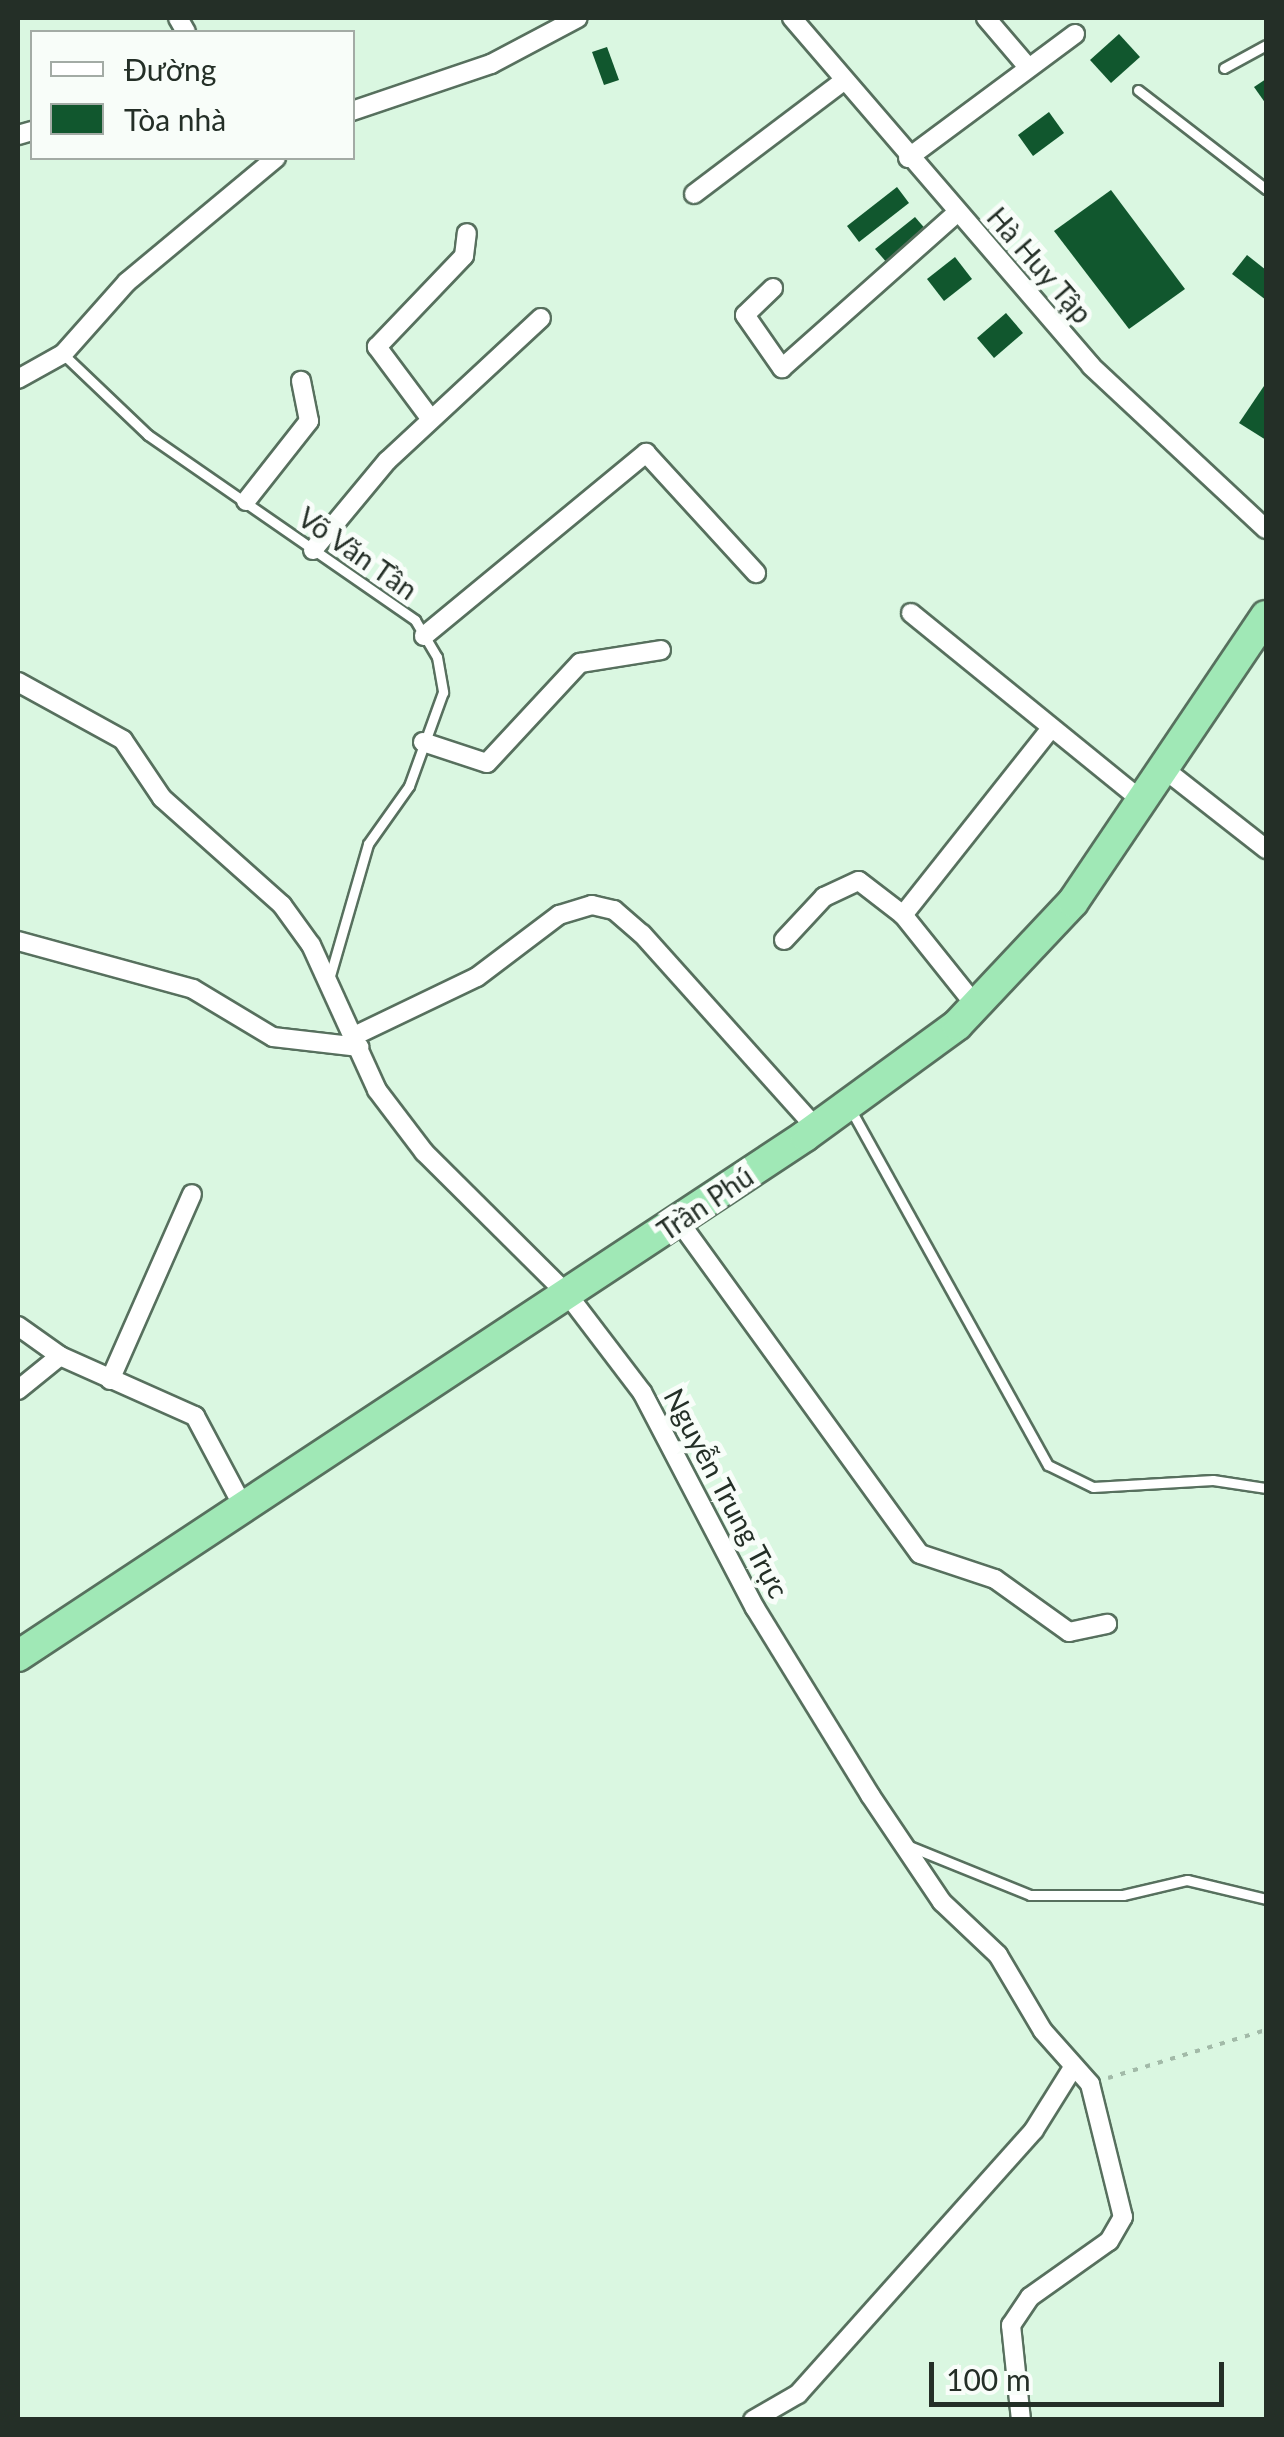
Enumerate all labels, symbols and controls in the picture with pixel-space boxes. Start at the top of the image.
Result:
legend [30,30,355,160]
text: Đường [124,51,216,87]
text: Tòa nhà [124,101,226,137]
street label: Hà Huy Tập [980,200,1100,330]
street label: Võ Văn Tần [291,499,425,607]
street label: Trần Phú [651,1159,759,1247]
street label: Nguyễn Trung Trực [657,1382,797,1604]
scale bar [934,2342,1229,2404]
text: 100 m [946,2361,1031,2397]

